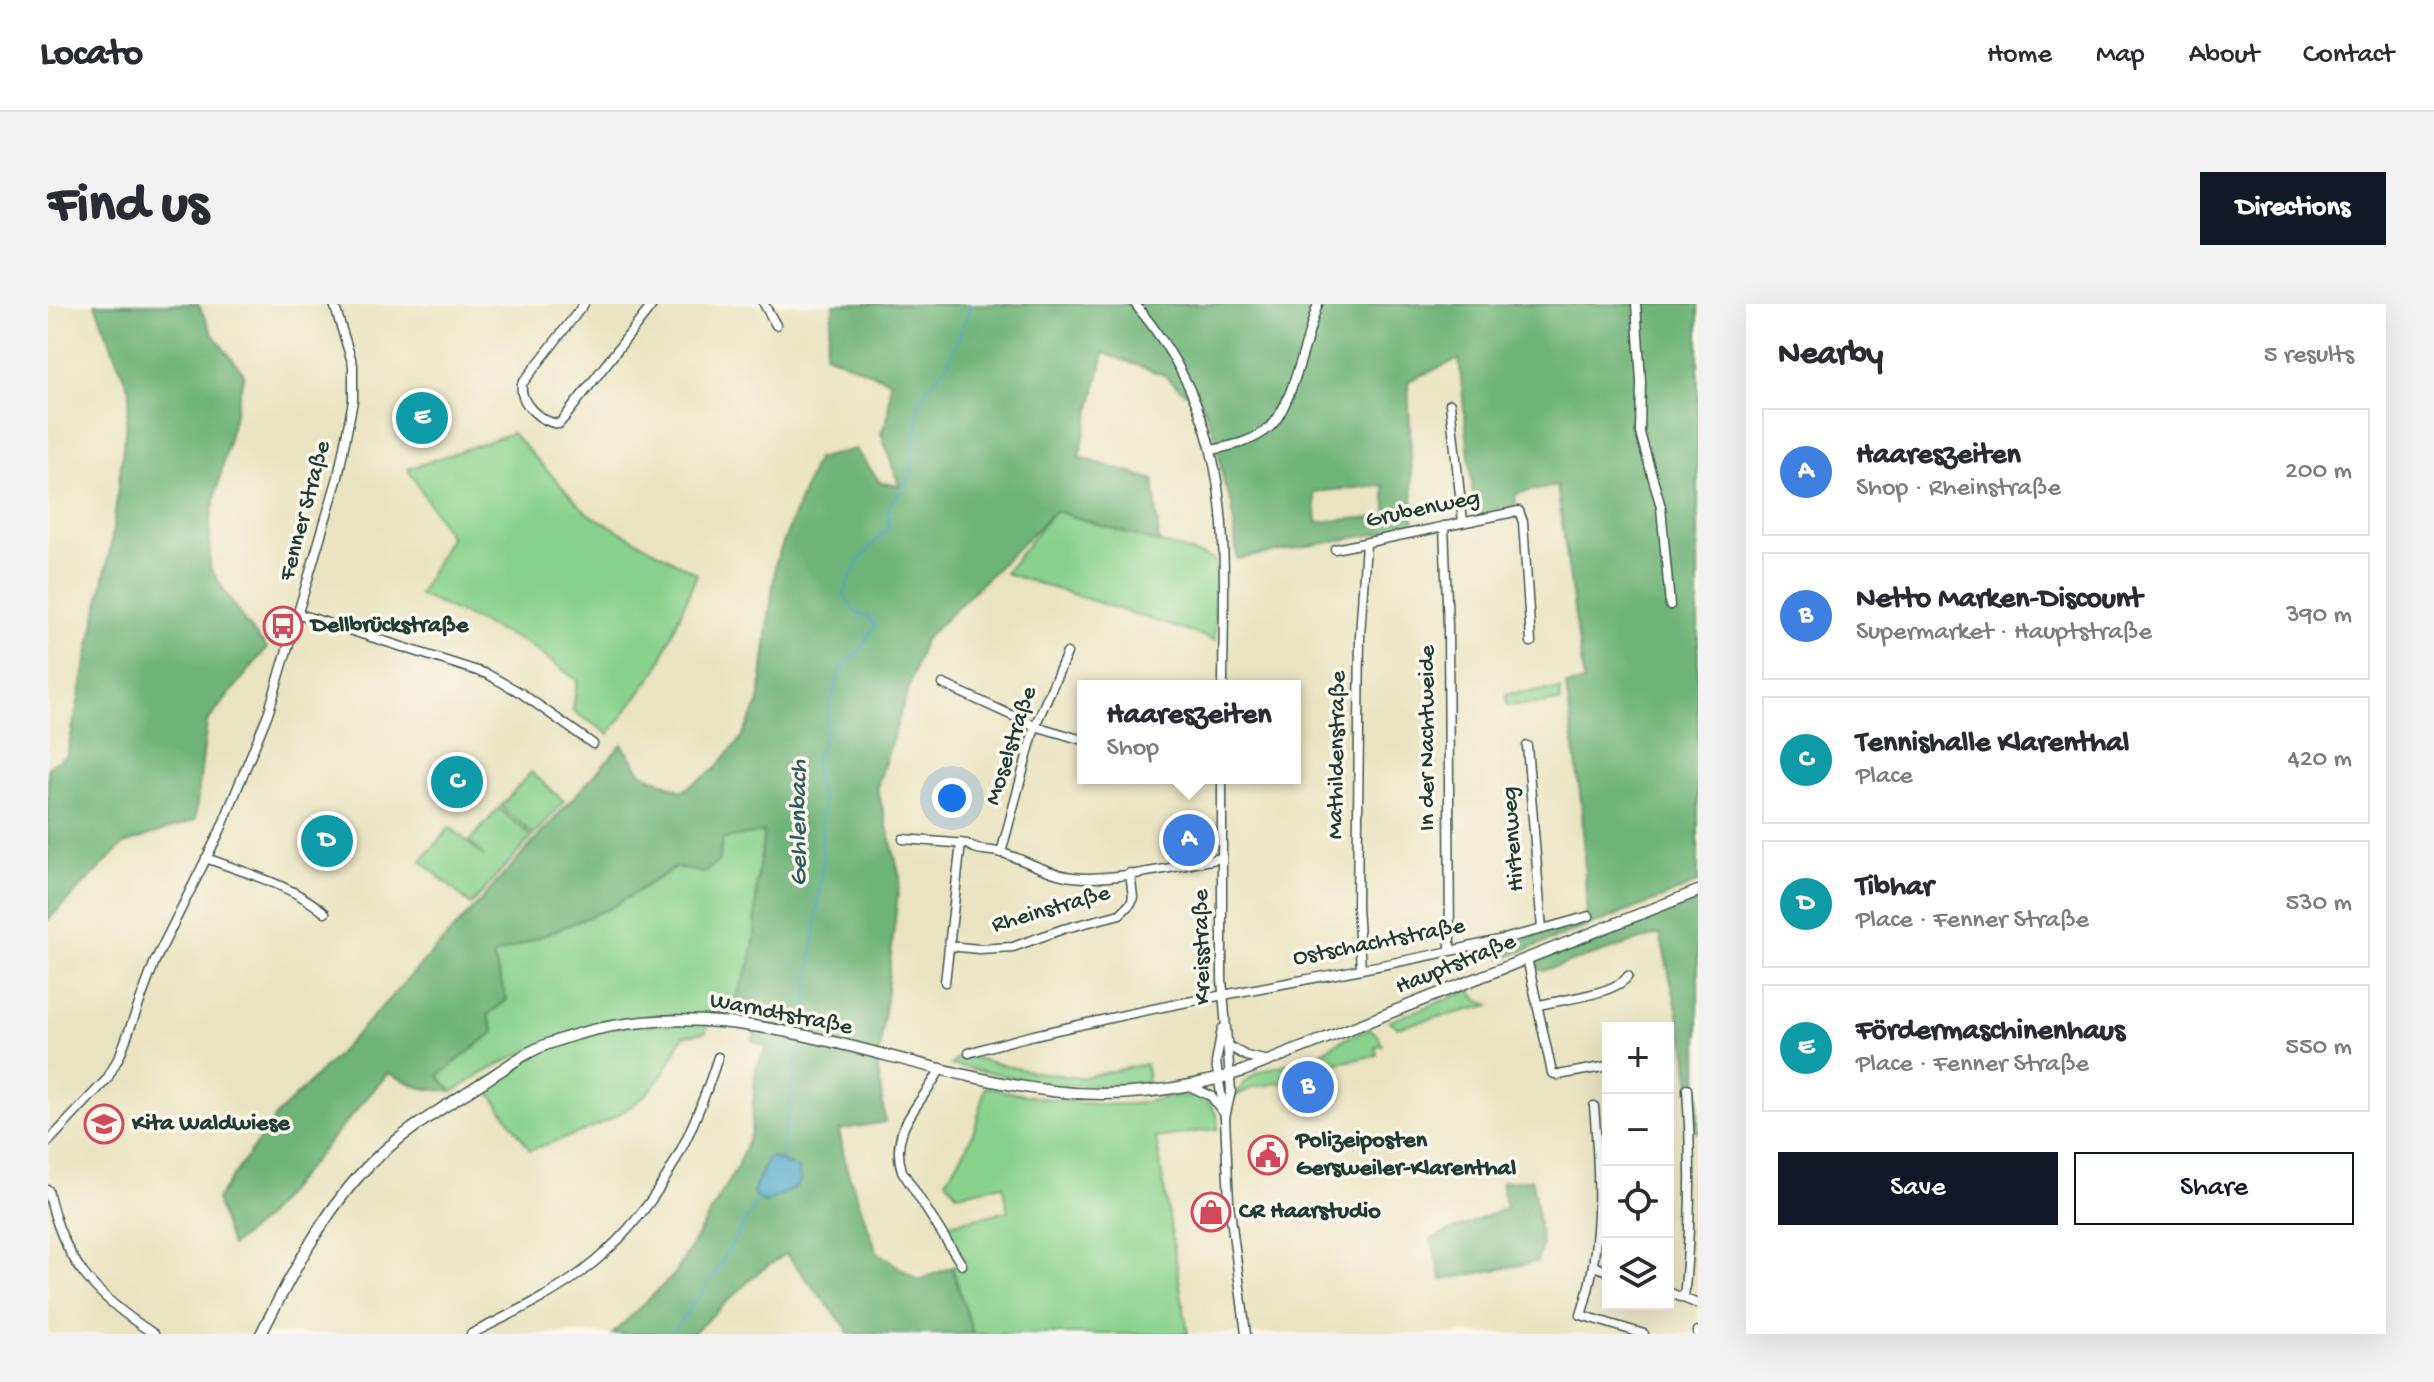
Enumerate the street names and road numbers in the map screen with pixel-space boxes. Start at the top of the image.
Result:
street label: Fenner Straße [273,437,339,585]
street label: Grubenweg [1363,484,1483,536]
street label: In der Nachtweide [1414,644,1443,831]
street label: Mathildenstraße [1322,670,1354,839]
street label: Moselstraße [979,682,1045,809]
street label: Hirtenweg [1496,785,1532,893]
street label: Rheinstraße [988,879,1114,941]
street label: Kreisstraße [1187,888,1219,1005]
street label: Ostschachtstraße [1291,912,1468,974]
street label: Hauptstraße [1392,927,1521,1002]
street label: Warndtstraße [707,987,855,1043]

